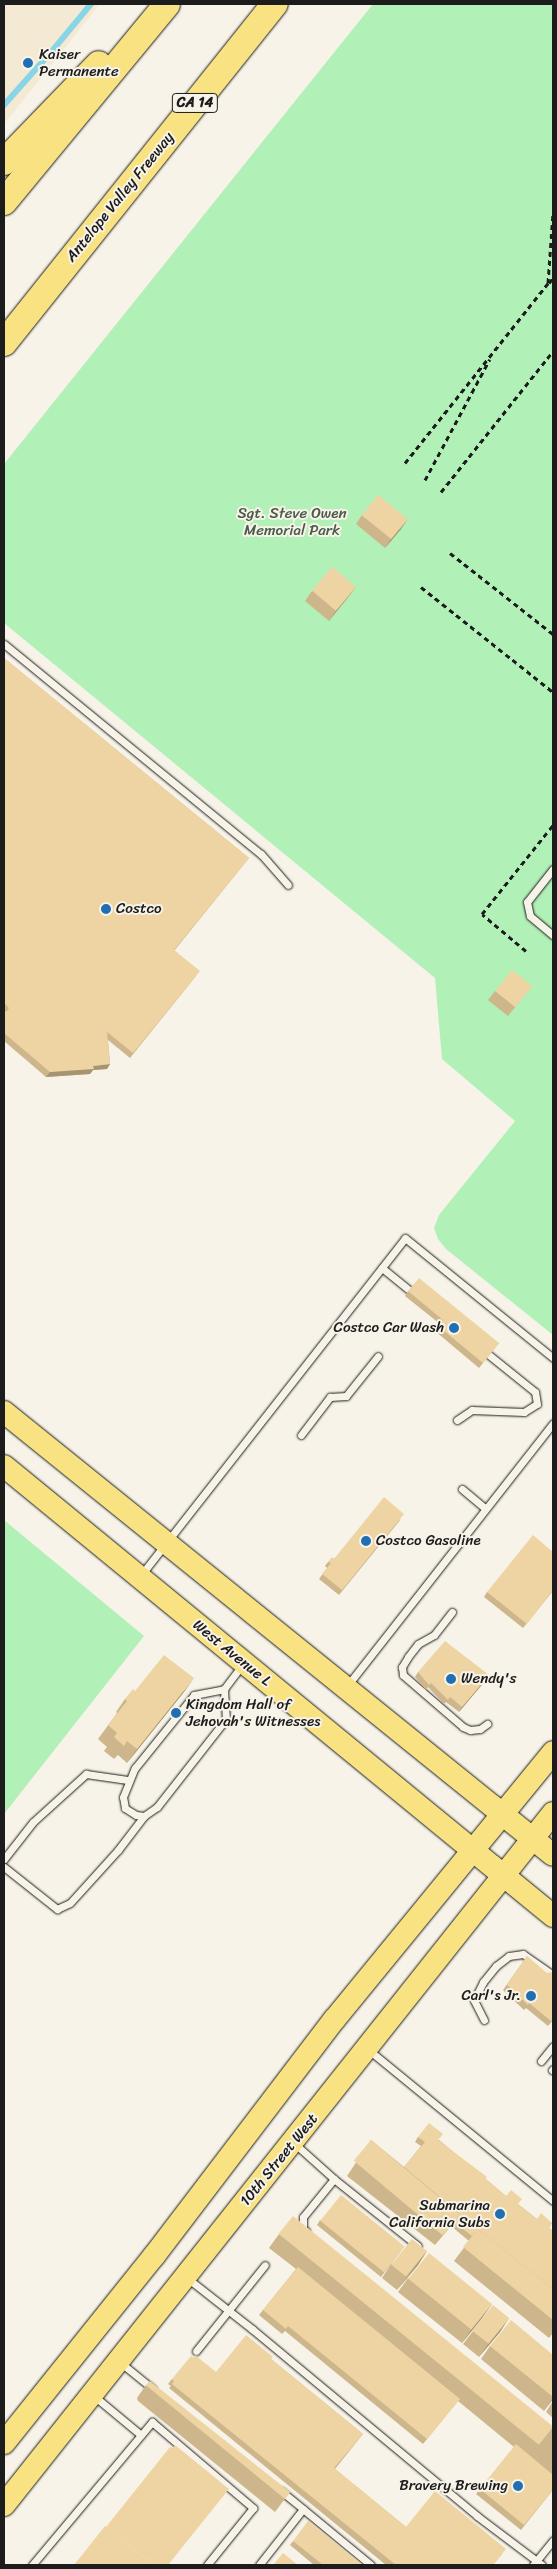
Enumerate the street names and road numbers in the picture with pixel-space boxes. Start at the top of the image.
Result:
road number: CA 14 [171,92,219,115]
street label: Antelope Valley Freeway [62,129,178,265]
street label: West Avenue L [189,1616,275,1690]
street label: 10th Street West [236,2110,322,2210]

